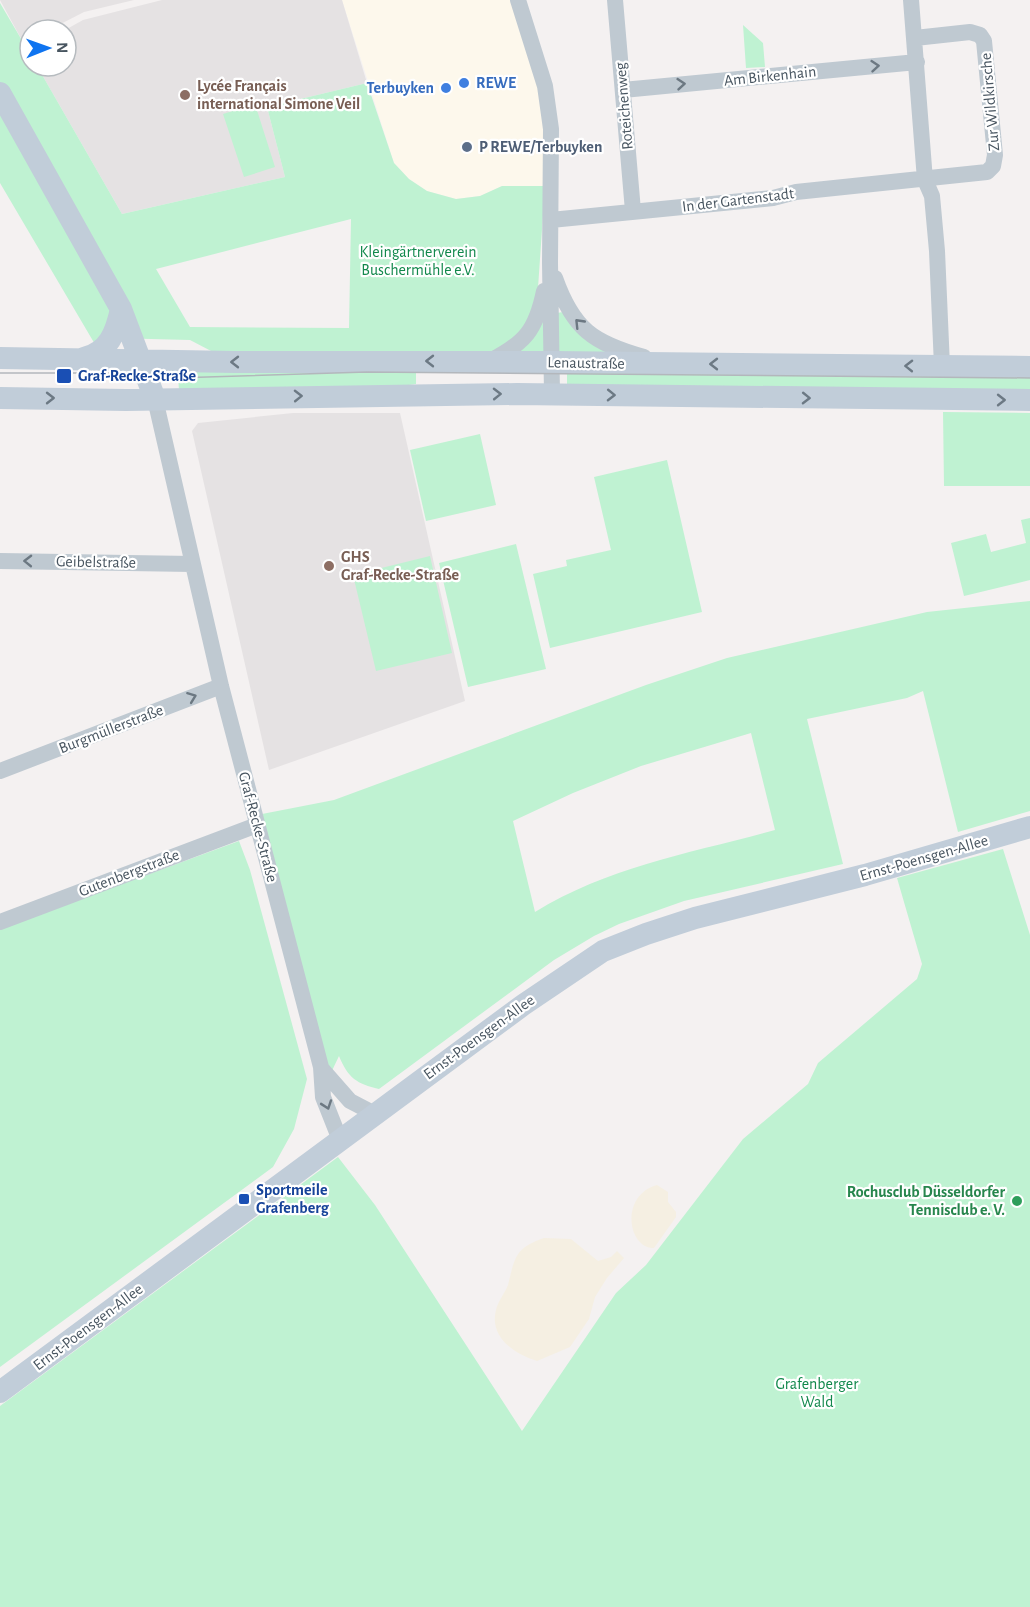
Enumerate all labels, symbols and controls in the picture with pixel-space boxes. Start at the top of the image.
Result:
north arrow [18,18,78,78]
text: N [54,42,70,53]
street label: Zur Wildkirsche [978,52,1002,152]
one-way arrow [871,60,880,73]
street label: Roteichenweg [612,61,636,150]
street label: Am Birkenhain [723,63,817,89]
place label: REWE [476,75,516,91]
marker: REWE [457,76,471,90]
place label: Lycée Français international Simone Veil [197,78,360,112]
one-way arrow [676,78,686,91]
place label: Terbuyken [367,80,434,97]
marker: Terbuyken [439,81,453,95]
marker: Lycée Français international Simone Veil [178,88,192,102]
place label: P REWE/Terbuyken [479,139,602,156]
marker: P REWE/Terbuyken [460,140,474,154]
street label: In der Gartenstadt [681,185,795,215]
park label: Kleingärtnerverein Buschermühle e.V. [360,244,476,278]
one-way arrow [575,320,586,330]
street label: Lenaustraße [547,354,625,372]
one-way arrow [425,355,434,367]
one-way arrow [230,356,239,368]
one-way arrow [709,358,718,371]
one-way arrow [904,360,913,372]
marker: Graf-Recke-Straße [55,367,73,385]
place label: Graf-Recke-Straße [78,368,197,384]
one-way arrow [493,388,502,400]
one-way arrow [606,389,615,401]
one-way arrow [293,390,302,402]
one-way arrow [46,392,55,404]
one-way arrow [801,392,810,405]
one-way arrow [996,394,1005,406]
place label: GHS Graf-Recke-Straße [341,549,460,583]
street label: Geibelstraße [56,553,136,571]
one-way arrow [24,555,33,568]
marker: GHS Graf-Recke-Straße [322,559,336,573]
one-way arrow [186,692,197,705]
street label: Burgmüllerstraße [56,702,166,756]
street label: Graf-Recke-Straße [236,770,280,884]
street label: Ernst-Poensgen-Allee [858,832,990,884]
street label: Gutenbergstraße [77,847,181,899]
street label: Ernst-Poensgen-Allee [421,992,537,1082]
one-way arrow [319,1099,332,1109]
place label: Sportmeile Grafenberg [256,1182,330,1216]
place label: Rochusclub Düsseldorfer Tennisclub e. V. [847,1184,1005,1218]
marker: Sportmeile Grafenberg [237,1192,251,1206]
marker: Rochusclub Düsseldorfer Tennisclub e. V. [1010,1194,1024,1208]
street label: Ernst-Poensgen-Allee [30,1281,146,1373]
park label: Grafenberger Wald [776,1376,859,1410]

